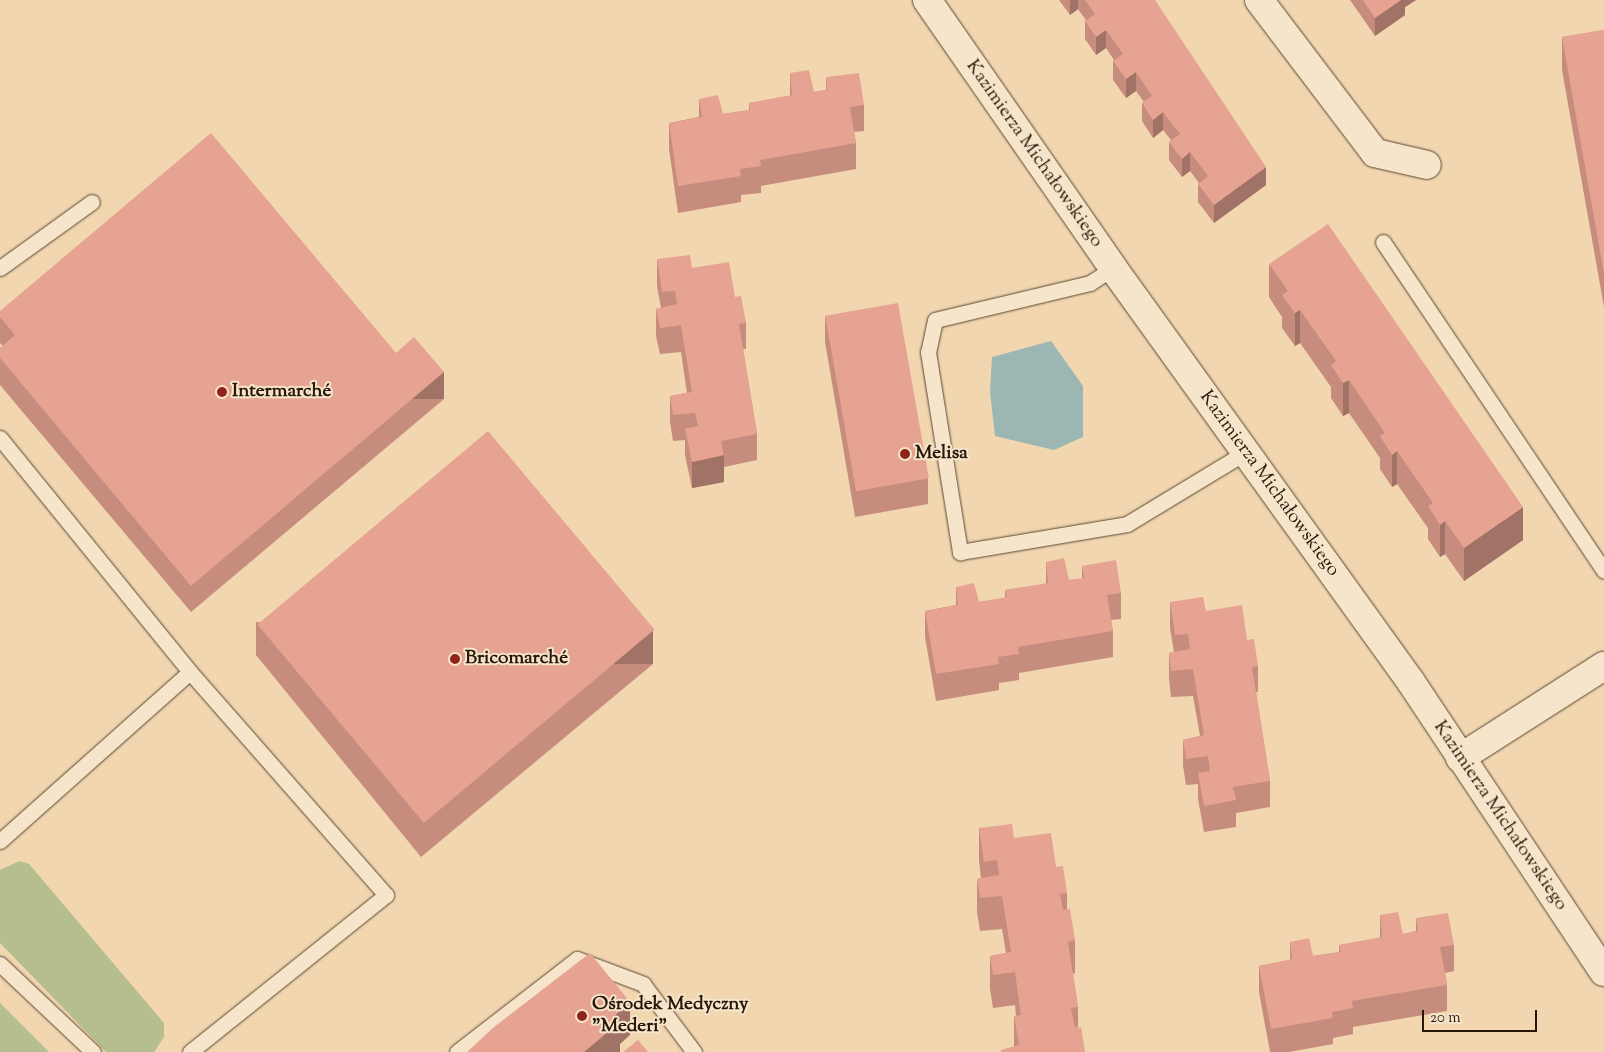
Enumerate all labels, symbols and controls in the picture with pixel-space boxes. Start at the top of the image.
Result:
street label: Kazimierza Michałowskiego [960,56,1108,252]
place label: Intermarché [232,381,331,403]
marker: Intermarché [216,386,228,398]
street label: Kazimierza Michałowskiego [1194,387,1344,581]
place label: Melisa [915,443,968,465]
marker: Melisa [899,448,911,460]
place label: Bricomarché [465,648,568,670]
marker: Bricomarché [449,653,461,665]
street label: Kazimierza Michałowskiego [1428,717,1572,915]
place label: Ośrodek Medyczny "Mederi" [592,994,748,1038]
scale bar [1424,1000,1539,1032]
text: 20 m [1430,1008,1461,1029]
marker: Ośrodek Medyczny "Mederi" [576,1010,588,1022]

